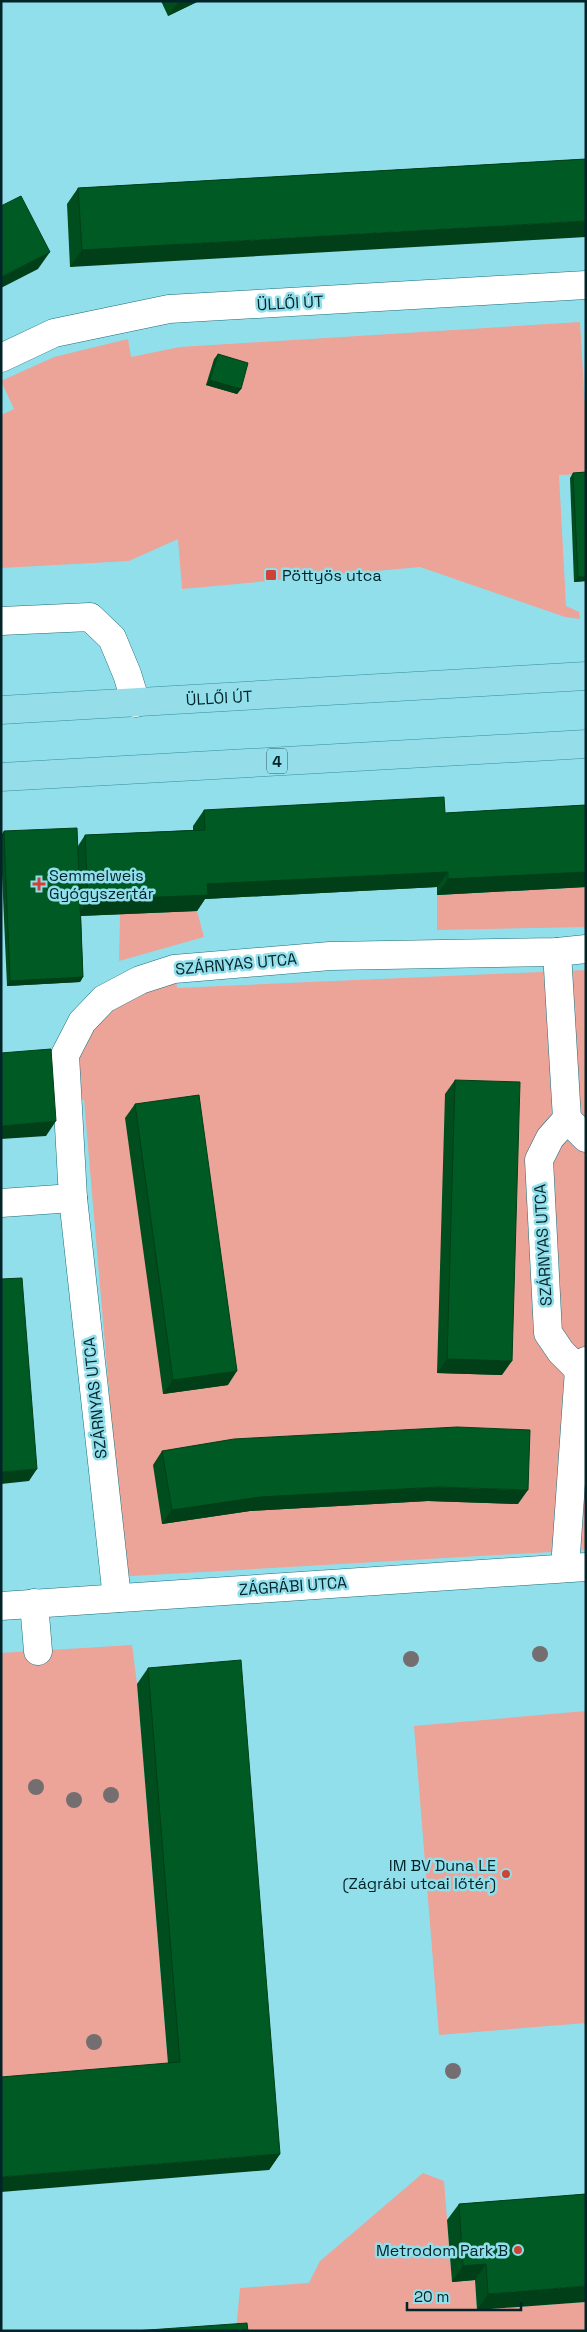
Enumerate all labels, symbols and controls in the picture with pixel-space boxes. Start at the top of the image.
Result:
street label: ÜLLŐI ÚT [256,291,324,315]
place label: Pöttyös utca [282,565,382,586]
marker: Pöttyös utca [264,568,278,582]
street label: ÜLLŐI ÚT [185,686,253,710]
road number: 4 [267,748,287,774]
place label: Semmelweis Gyógyszertár [49,865,154,904]
marker: Semmelweis Gyógyszertár [33,878,45,890]
street label: SZÁRNYAS UTCA [174,948,298,980]
street label: SZÁRNYAS UTCA [529,1183,557,1307]
street label: SZÁRNYAS UTCA [78,1336,112,1460]
street label: ZÁGRÁBI UTCA [238,1572,348,1600]
place label: IM BV Duna LE (Zágrábi utcai lőtér) [342,1855,496,1894]
marker: IM BV Duna LE (Zágrábi utcai lőtér) [500,1868,512,1880]
place label: Metrodom Park B [376,2240,508,2261]
marker: Metrodom Park B [512,2244,524,2256]
scale bar [407,2280,521,2312]
text: 20 m [414,2287,449,2306]

